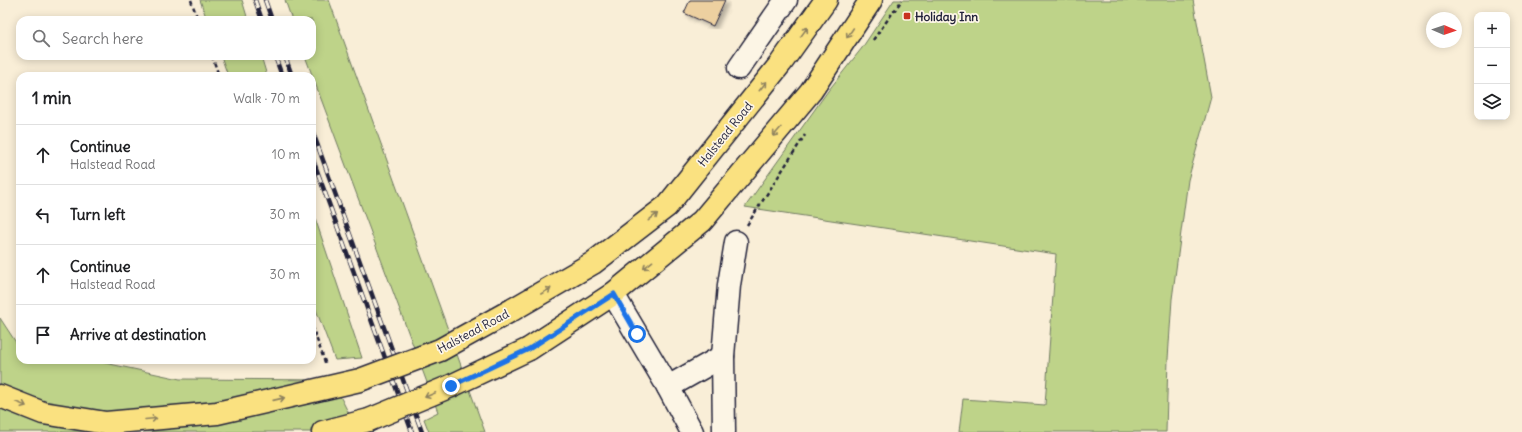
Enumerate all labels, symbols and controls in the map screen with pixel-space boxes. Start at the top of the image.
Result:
place label: Holiday Inn [915,9,978,25]
marker: Holiday Inn [902,11,912,21]
north arrow [1426,12,1462,48]
map controls [1474,12,1510,120]
button: + [1474,12,1510,48]
search box [16,16,316,60]
one-way arrow [800,26,808,37]
icon: search [30,27,52,49]
one-way arrow [845,27,854,38]
text: Search here [62,29,143,48]
button: − [1474,48,1510,84]
one-way arrow [759,80,767,91]
button: layers [1474,84,1510,120]
text: 1 min [32,87,71,109]
text: Walk · 70 m [233,90,300,107]
street label: Halstead Road [694,99,756,169]
one-way arrow [772,126,781,137]
text: Continue [70,137,131,156]
icon: ahead [32,144,54,166]
text: 10 m [272,146,300,163]
text: Halstead Road [70,156,155,173]
icon: left [32,204,54,226]
text: Turn left [70,205,125,224]
text: 30 m [270,206,300,223]
one-way arrow [647,213,658,221]
text: Continue [70,257,131,276]
one-way arrow [643,261,654,270]
icon: ahead [32,264,54,286]
text: 30 m [270,266,300,283]
text: Halstead Road [70,276,155,293]
one-way arrow [540,286,552,294]
street label: Halstead Road [435,306,511,356]
icon: arrive [32,324,54,346]
text: Arrive at destination [70,325,206,344]
route start [628,325,646,343]
route end [442,377,460,395]
one-way arrow [425,392,437,399]
one-way arrow [272,395,285,402]
one-way arrow [15,401,27,409]
one-way arrow [144,416,157,423]

